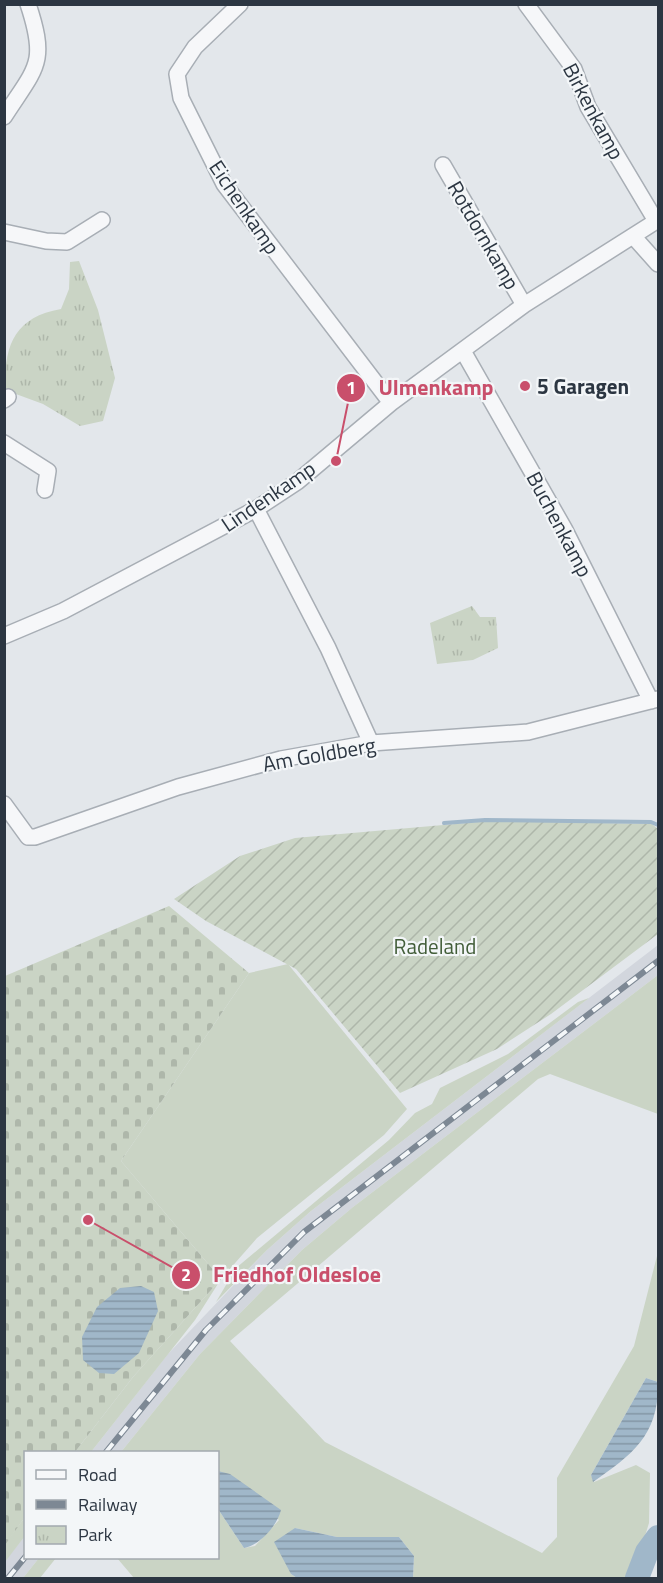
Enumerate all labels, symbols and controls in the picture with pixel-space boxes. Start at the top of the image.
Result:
street label: Birkenkamp [555,57,633,165]
street label: Eichenkamp [202,153,288,261]
street label: Rotdornkamp [440,175,528,295]
callout: Ulmenkamp [336,368,505,408]
text: Ulmenkamp [378,370,494,404]
place label: 5 Garagen [537,370,629,402]
text: 1 [346,374,356,401]
marker: 5 Garagen [518,379,532,393]
street label: Lindenkamp [214,453,322,539]
street label: Buchenkamp [519,465,601,583]
street label: Am Goldberg [260,728,378,780]
park label: Radeland [394,930,476,962]
callout: Friedhof Oldesloe [171,1255,393,1295]
text: Friedhof Oldesloe [213,1257,381,1291]
text: 2 [181,1261,191,1288]
legend [24,1451,219,1559]
text: Road [78,1461,117,1488]
text: Railway [78,1491,138,1518]
text: Park [78,1521,113,1548]

